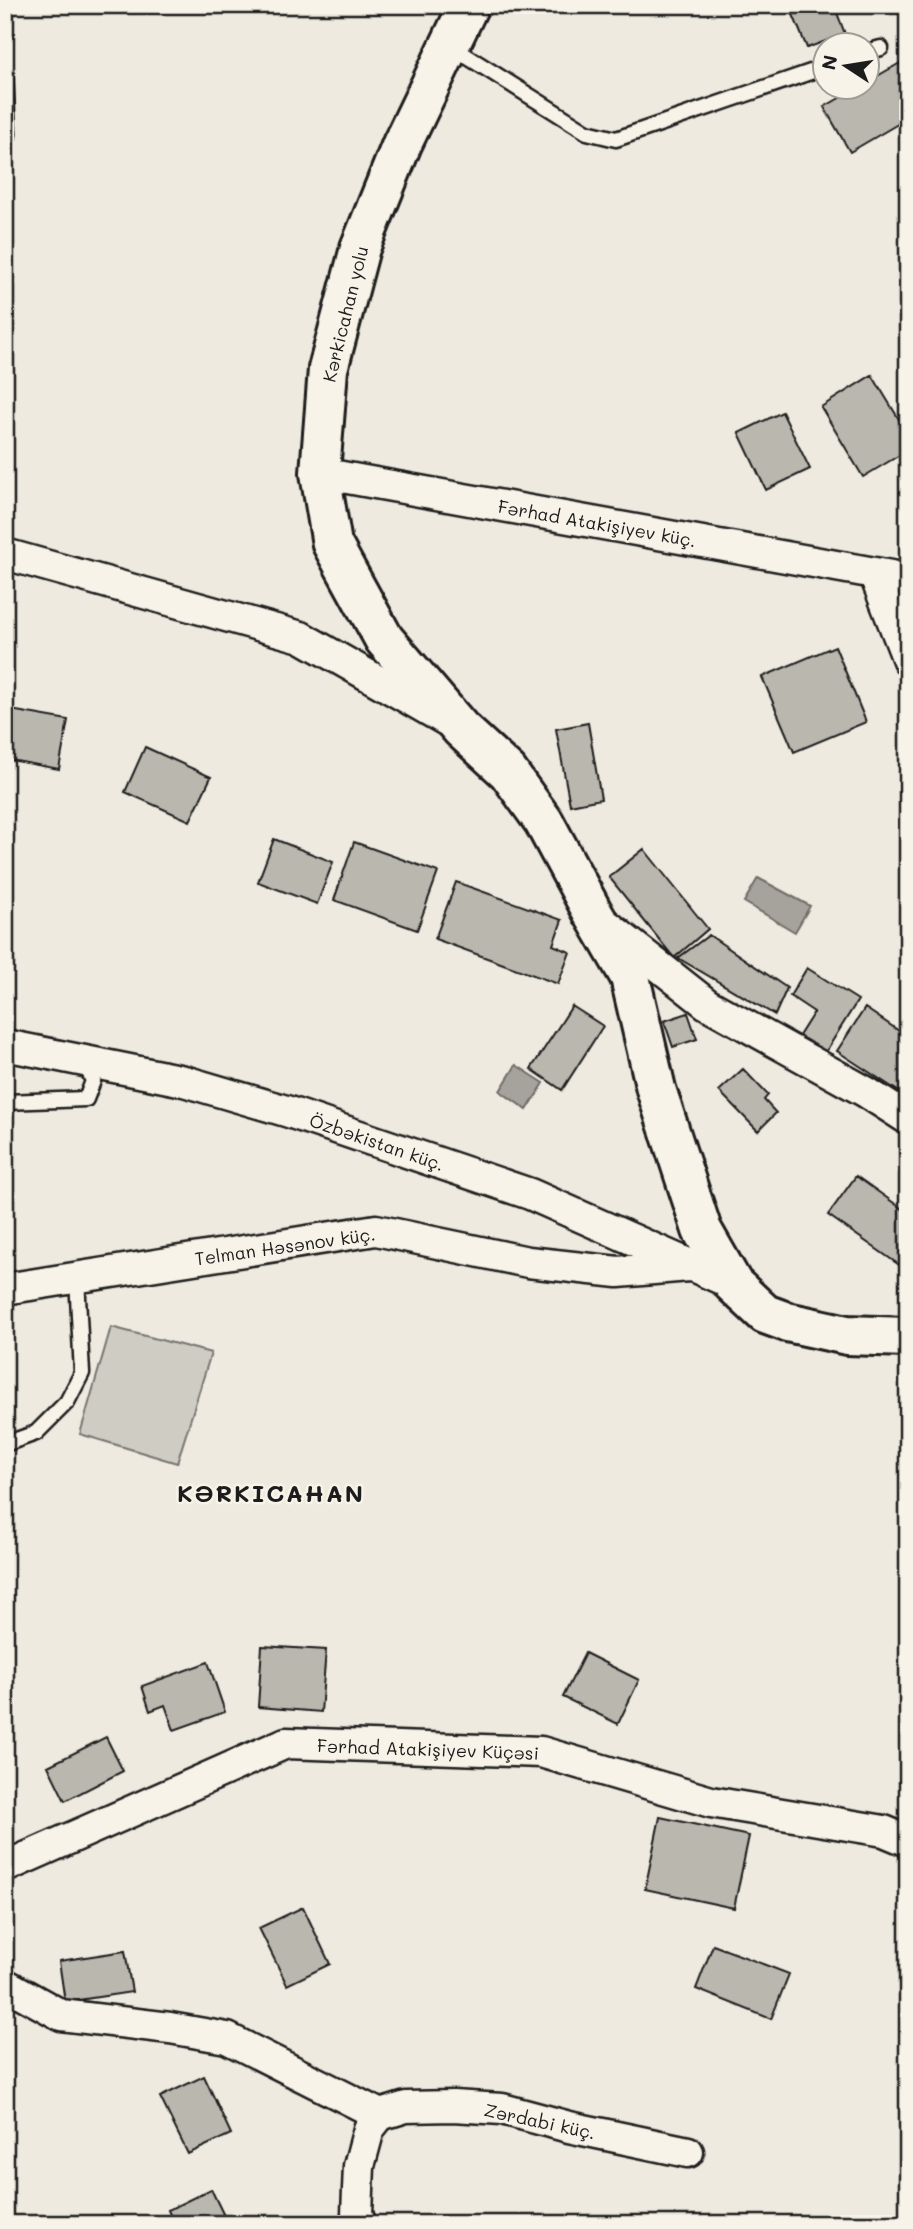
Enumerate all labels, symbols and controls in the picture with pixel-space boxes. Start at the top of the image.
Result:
north arrow [811,32,881,102]
text: N [815,53,843,72]
street label: Kərkicahan yolu [316,243,374,385]
street label: Fərhad Atakişiyev küç. [496,494,698,552]
street label: Özbəkistan küç. [306,1108,448,1176]
street label: Telman Həsənov küç. [193,1221,377,1271]
district label: KƏRKICAHAN [177,1477,365,1508]
street label: Fərhad Atakişiyev Küçəsi [317,1733,539,1765]
street label: Zərdabi küç. [482,2098,598,2144]

